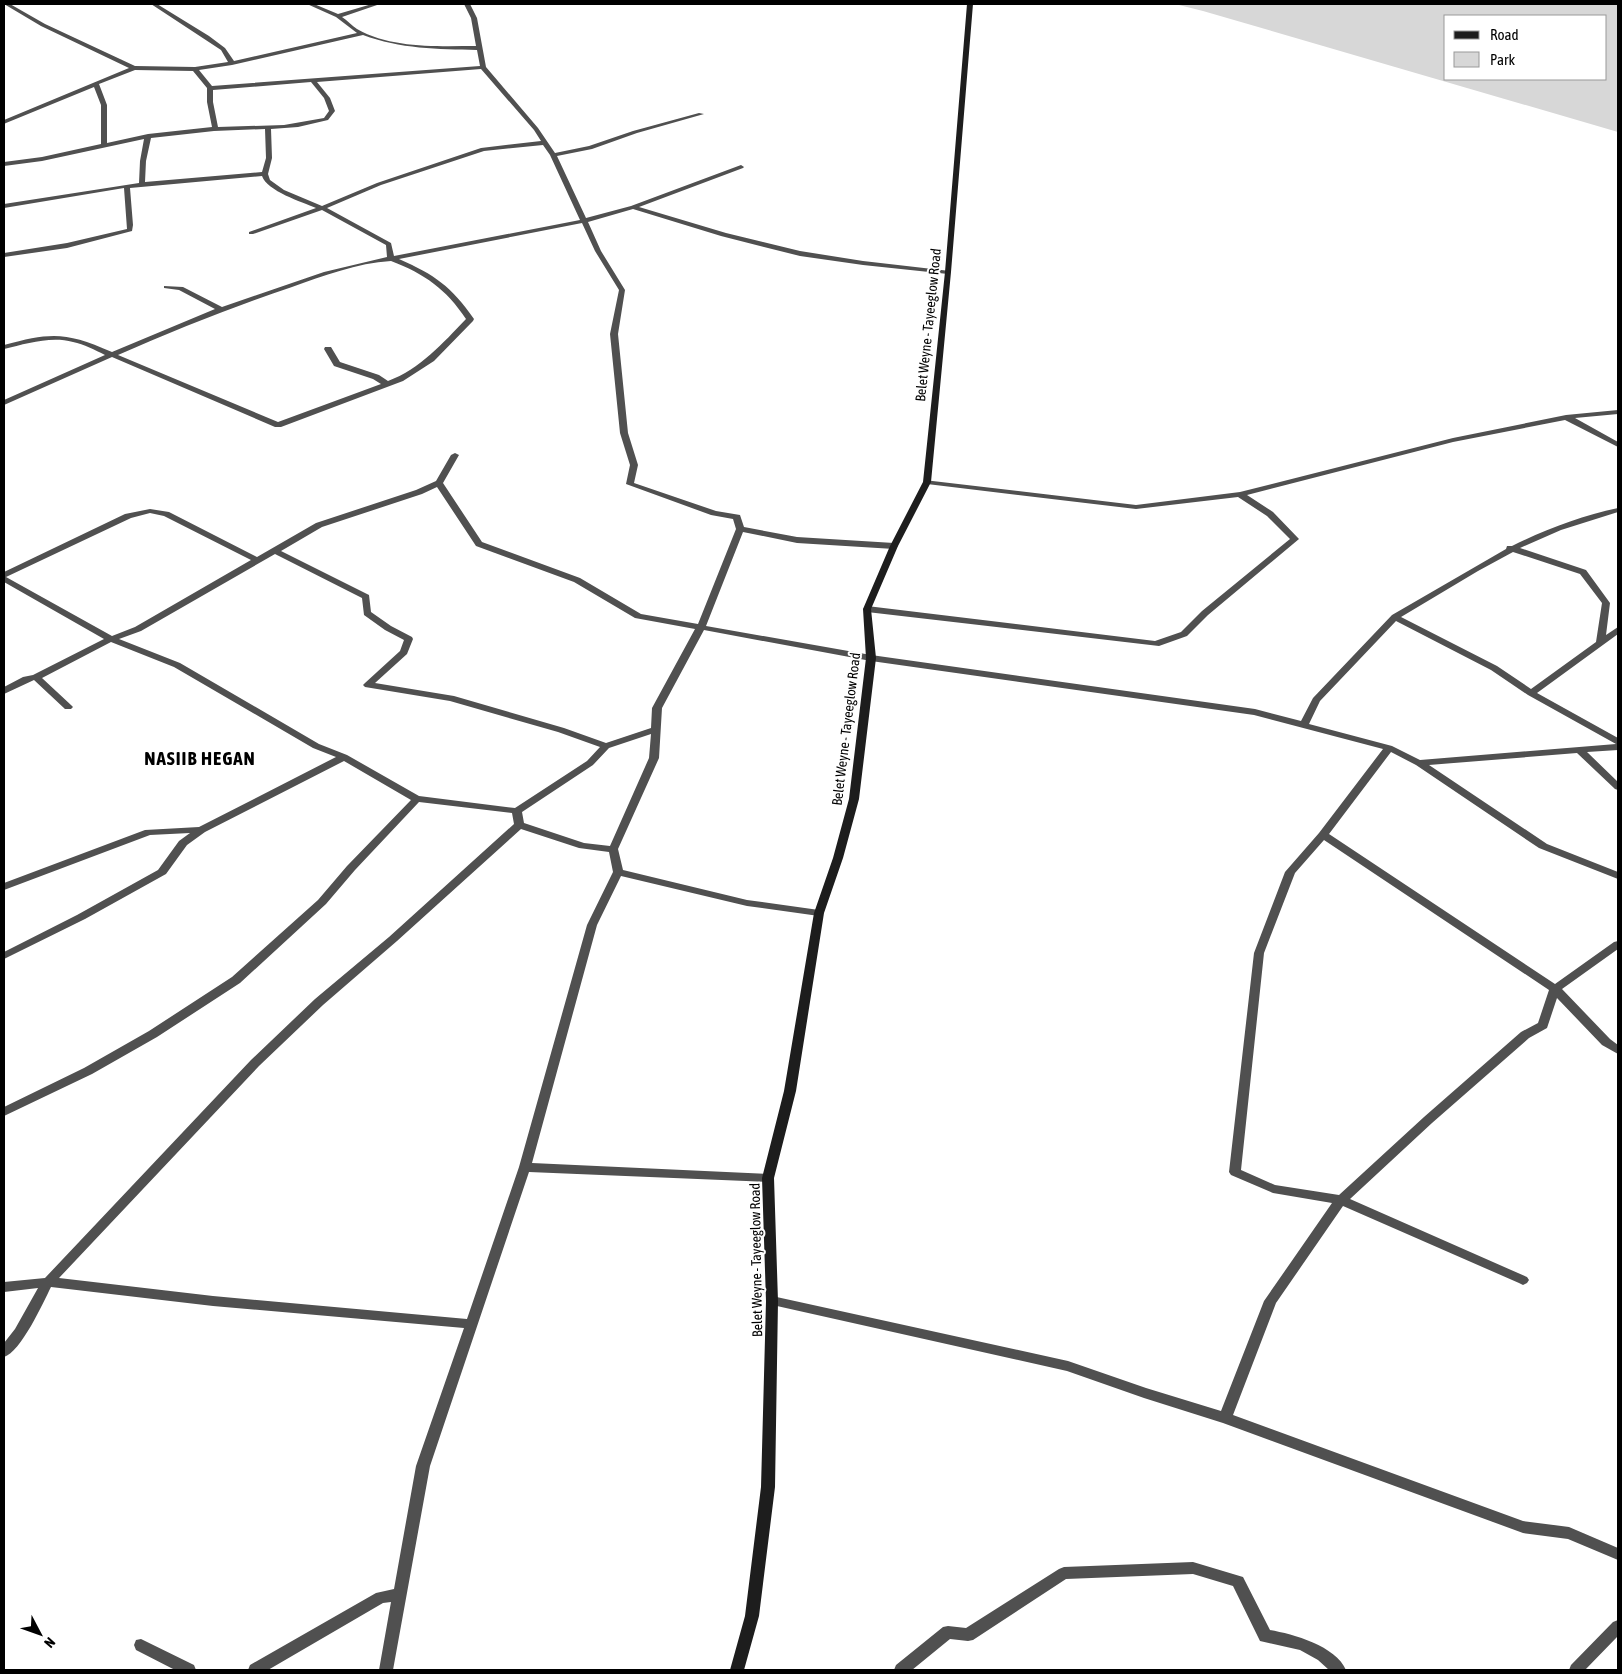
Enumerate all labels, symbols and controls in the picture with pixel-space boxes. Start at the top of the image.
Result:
legend [1444,15,1607,80]
text: Road [1490,26,1519,43]
text: Park [1490,51,1515,68]
street label: Belet Weyne - Tayeeglow Road [912,248,944,402]
street label: Belet Weyne - Tayeeglow Road [829,652,863,806]
district label: NASIIB HEGAN [144,747,256,769]
street label: Belet Weyne - Tayeeglow Road [747,1183,765,1337]
north arrow [15,1609,65,1659]
text: N [41,1634,59,1651]

